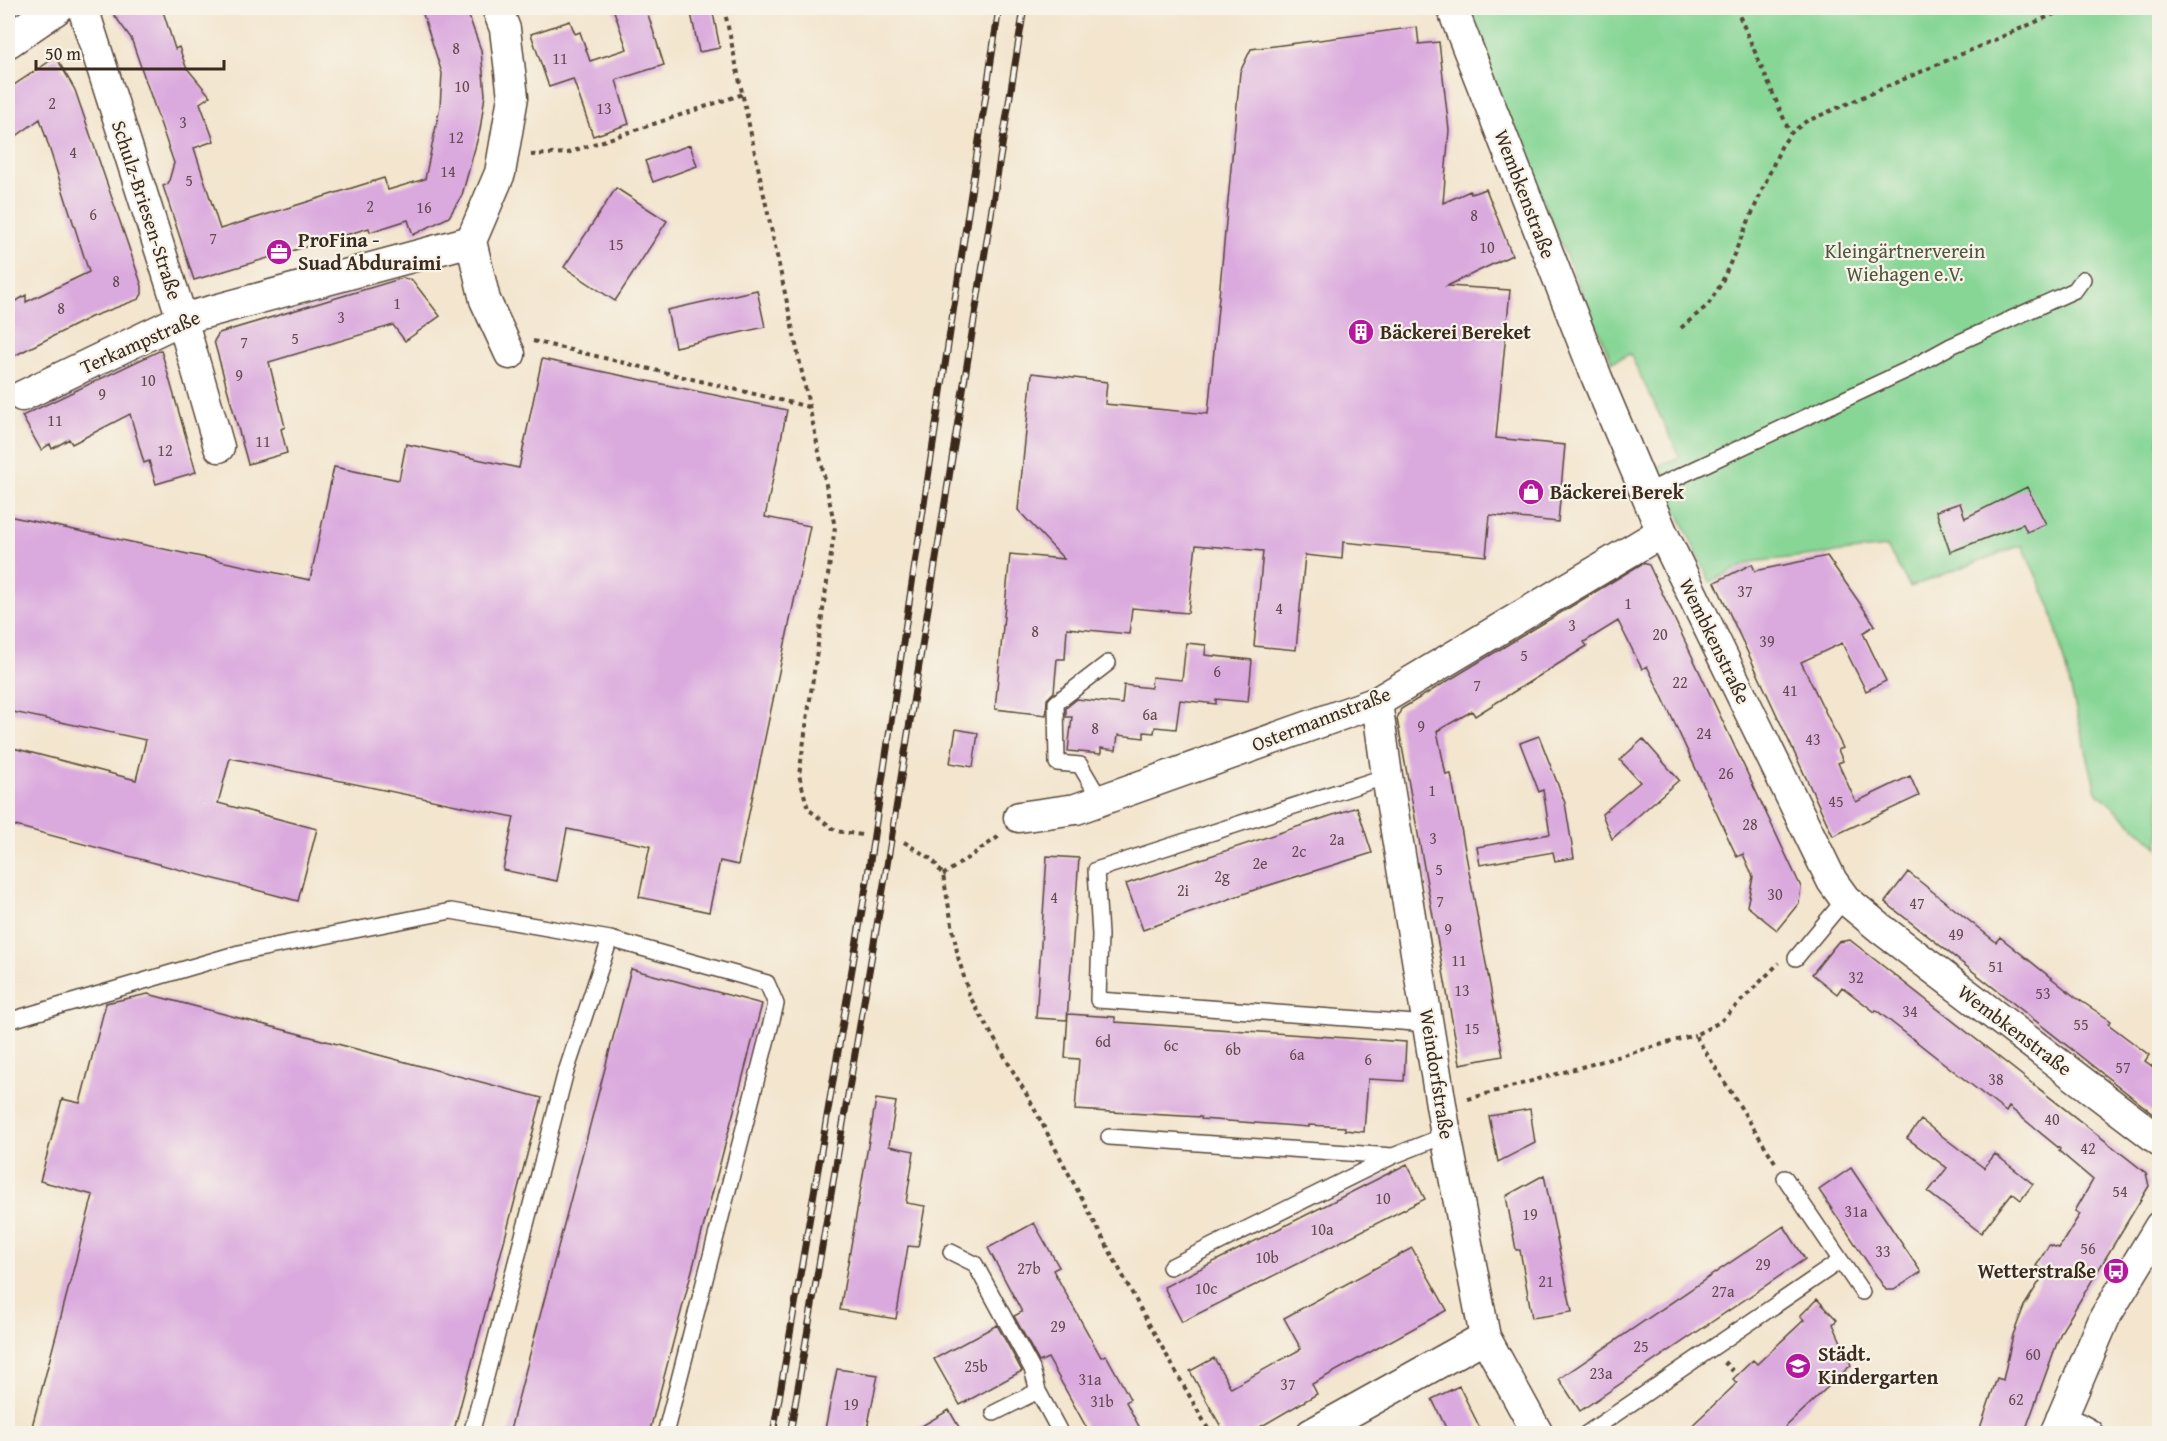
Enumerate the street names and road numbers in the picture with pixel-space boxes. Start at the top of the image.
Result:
street label: Schulz-Briesen-Straße [105,116,190,303]
street label: Wembkenstraße [1488,125,1563,263]
street label: Terkampstraße [75,302,204,381]
street label: Wembkenstraße [1673,573,1758,708]
street label: Ostermannstraße [1247,679,1394,758]
street label: Wembkenstraße [1952,977,2078,1082]
street label: Weindorfstraße [1413,1007,1462,1141]

